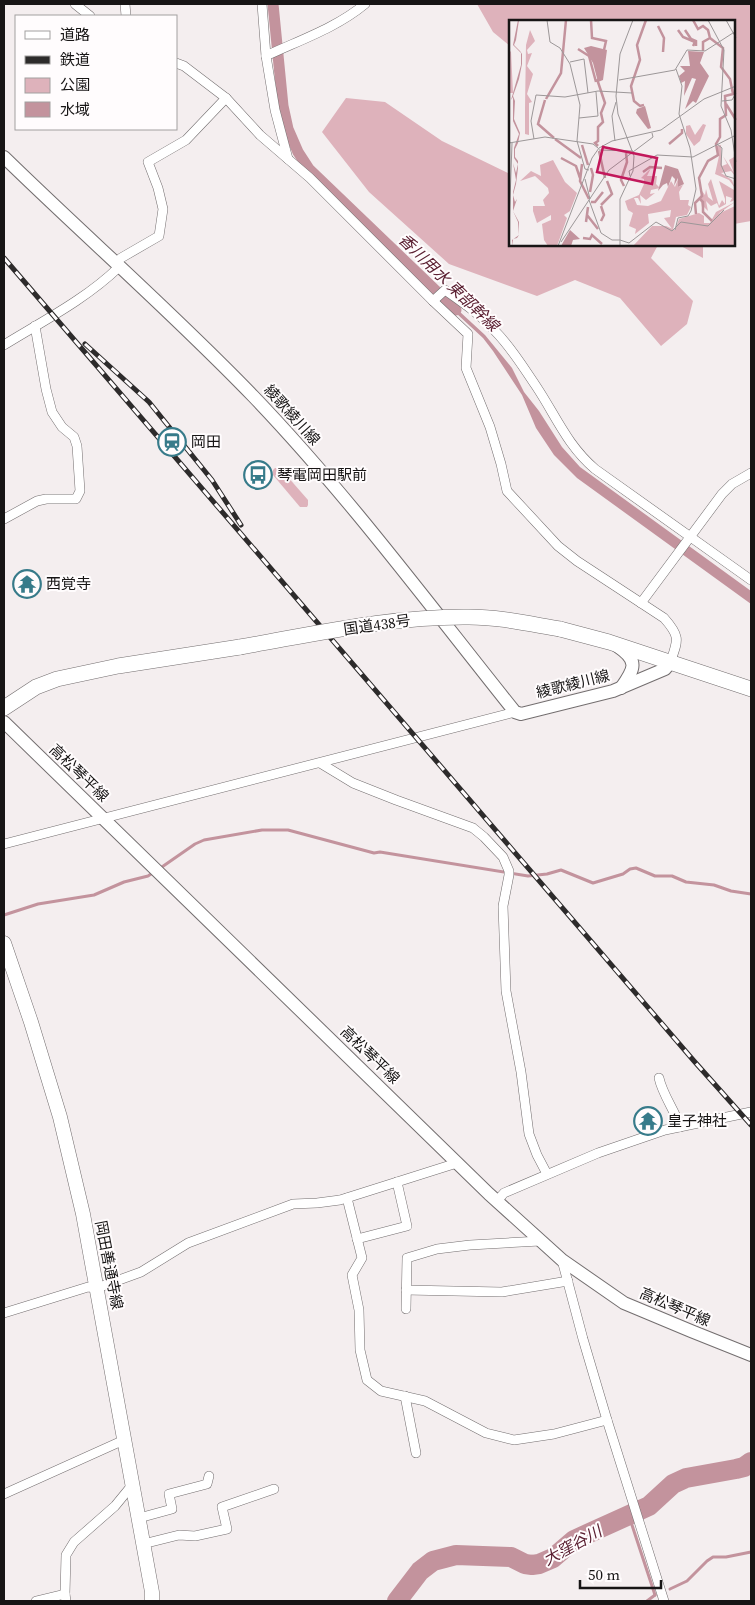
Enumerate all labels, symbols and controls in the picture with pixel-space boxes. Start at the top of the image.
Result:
legend [15,15,178,130]
inset map [509,20,735,246]
text: 道路 [60,24,90,45]
text: 鉄道 [60,49,90,70]
text: 公園 [60,74,90,95]
text: 水域 [60,99,90,120]
water label: 香川用水 東部幹線 [394,228,505,337]
street label: 綾歌綾川線 [259,380,325,450]
station icon: 岡田 [157,427,187,457]
place label: 岡田 [191,431,221,452]
bus stop icon: 琴電岡田駅前 [243,460,273,490]
place label: 琴電岡田駅前 [277,464,367,485]
temple icon: 西覚寺 [12,569,42,599]
place label: 西覚寺 [46,573,91,594]
street label: 国道438号 [342,609,412,640]
street label: 綾歌綾川線 [534,664,612,703]
street label: 高松琴平線 [45,739,114,806]
street label: 高松琴平線 [336,1021,405,1088]
temple icon: 皇子神社 [633,1106,663,1136]
place label: 皇子神社 [667,1110,727,1131]
street label: 岡田善通寺線 [91,1219,128,1311]
street label: 高松琴平線 [637,1282,714,1331]
water label: 大窪谷川 [539,1519,607,1570]
scale bar [580,1558,661,1590]
text: 50 m [588,1564,620,1585]

